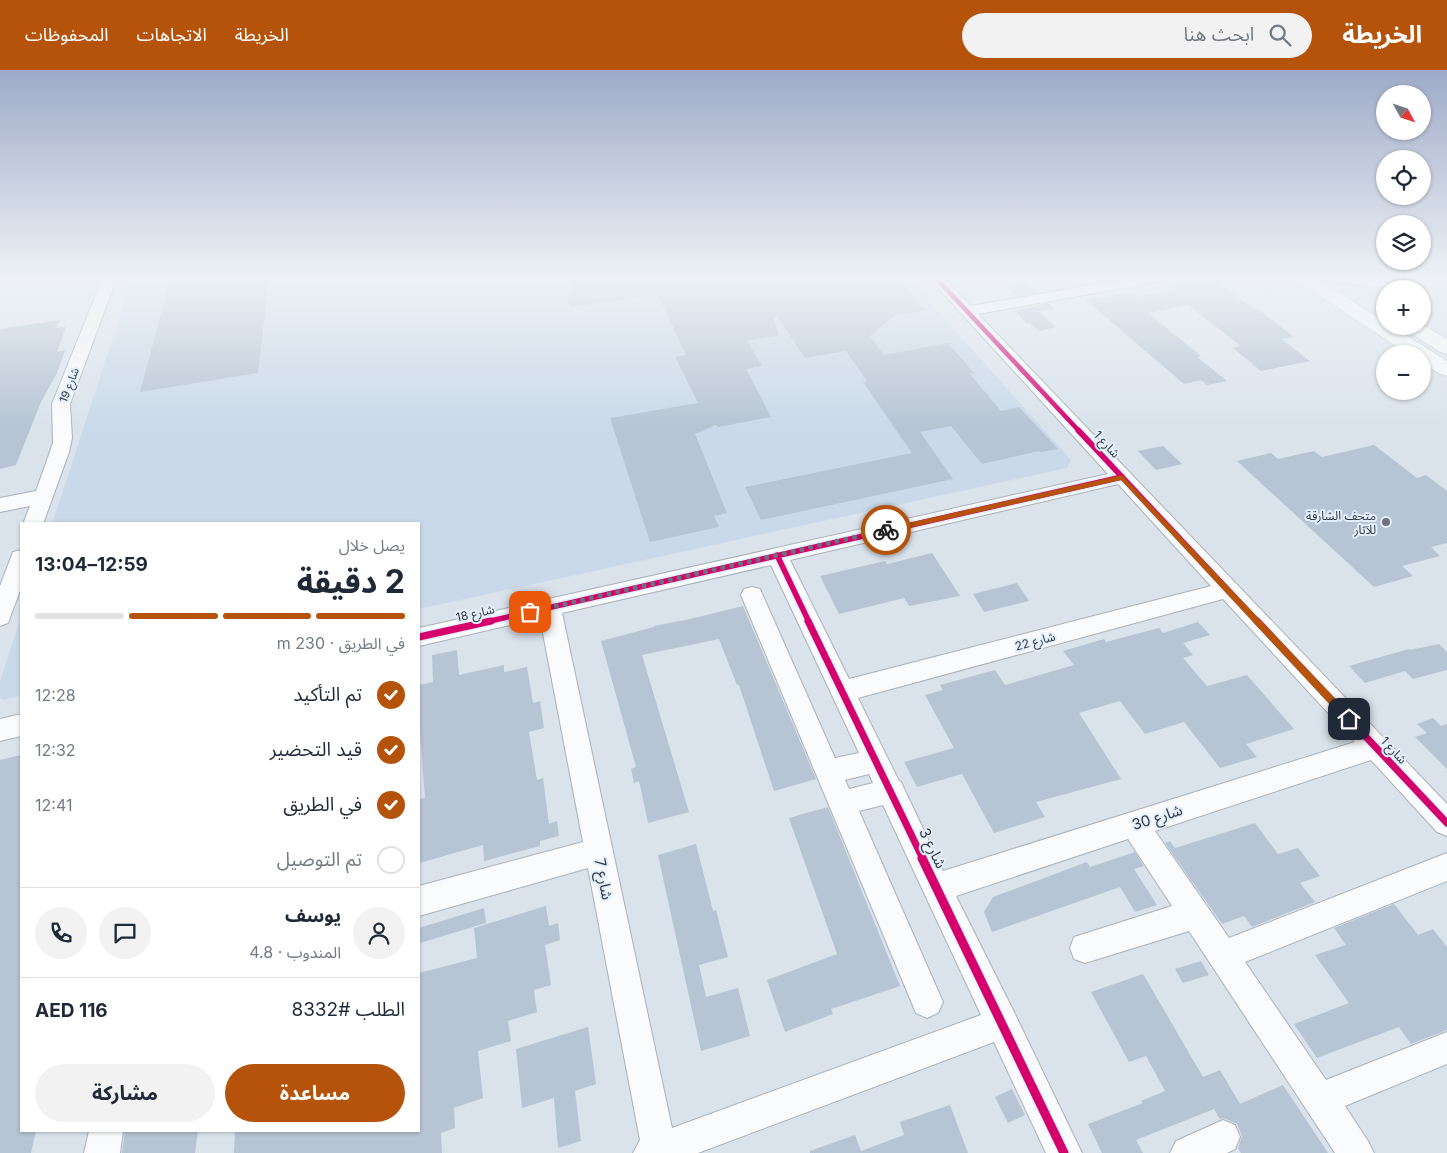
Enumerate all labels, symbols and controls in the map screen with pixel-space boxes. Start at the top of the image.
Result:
search box [962,13,1312,58]
text: الخريطة [1342,20,1422,49]
icon: search [1266,21,1294,49]
text: ابحث هنا [1183,23,1254,46]
text: المحفوظات [25,24,109,45]
text: الاتجاهات [137,24,207,45]
text: الخريطة [235,24,289,45]
north arrow [1376,85,1431,140]
map controls [1376,85,1431,400]
button: locate [1376,150,1431,205]
button: layers [1376,215,1431,270]
button: + [1376,280,1431,335]
button: − [1376,345,1431,400]
street label: شارع 19 [56,365,83,405]
street label: شارع 1 [1089,427,1123,462]
courier [861,505,911,555]
place label: متحف الشارقة للآثار [1306,508,1376,537]
icon: bike [872,516,900,544]
marker: متحف الشارقة للآثار [1380,516,1392,528]
text: يصل خلال [339,535,405,555]
text: 12:59–13:04 [35,553,148,576]
text: 2 دقيقة [297,562,405,601]
pin [509,591,551,633]
icon: bag [516,598,544,626]
street label: شارع 18 [454,601,496,627]
street label: شارع 22 [1013,628,1057,656]
text: في الطريق · 230 m [277,633,405,653]
icon: check [377,681,405,709]
text: تم التأكيد [293,683,362,706]
text: 12:28 [35,685,76,705]
pin [1328,698,1370,740]
icon: home [1335,705,1363,733]
street label: شارع 1 [1376,733,1410,768]
icon: check [377,736,405,764]
text: قيد التحضير [270,738,362,761]
text: 12:32 [35,740,76,760]
icon: check [377,791,405,819]
text: في الطريق [283,793,362,816]
text: 12:41 [35,795,72,815]
street label: شارع 30 [1129,800,1186,837]
street label: شارع 3 [912,825,951,873]
text: تم التوصيل [277,848,362,871]
street label: شارع 7 [588,857,617,902]
text: يوسف [285,904,341,927]
button: phone [35,907,87,959]
button: chat [99,907,151,959]
button: person [353,907,405,959]
text: المندوب · 4.8 [249,942,341,962]
text: الطلب #8332 [291,998,405,1021]
text: AED 116 [35,999,108,1022]
button: مشاركة [35,1064,215,1122]
button: مساعدة [225,1064,405,1122]

